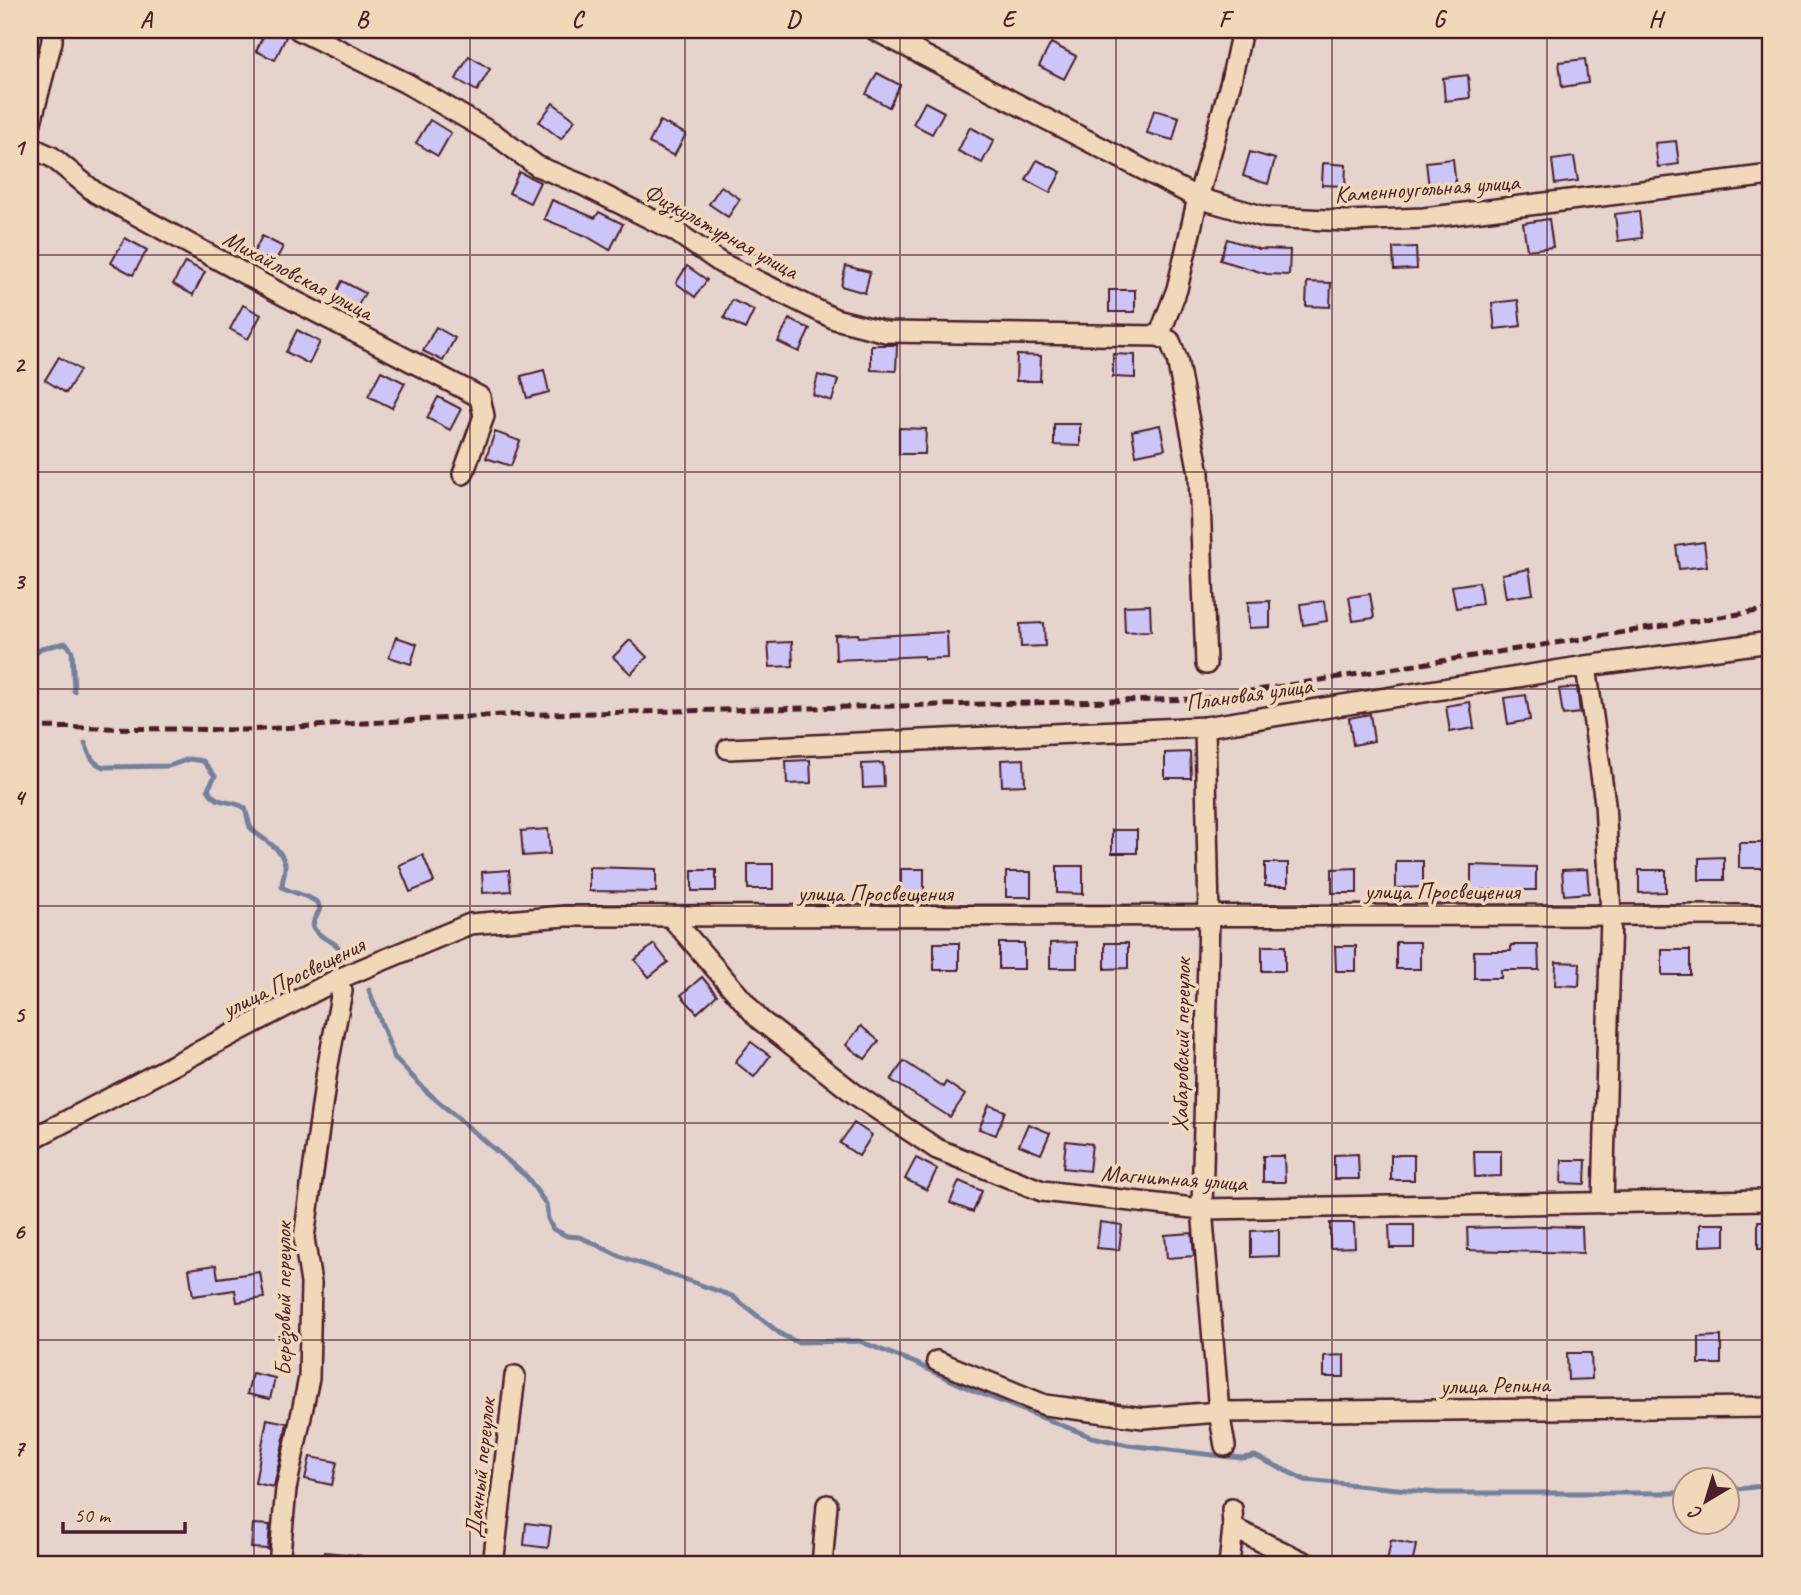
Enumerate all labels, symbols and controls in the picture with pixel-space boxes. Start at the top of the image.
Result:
text: A [140,5,154,34]
text: B [356,5,370,34]
text: C [572,5,586,34]
text: D [786,5,802,34]
text: E [1002,5,1018,34]
text: F [1219,5,1235,34]
text: G [1433,5,1448,34]
text: H [1648,5,1666,34]
text: 1 [14,133,27,162]
street label: Каменноугольная улица [1333,166,1522,209]
street label: Физкультурная улица [638,176,805,287]
street label: Михайловская улица [218,223,380,328]
text: 2 [14,350,27,379]
text: 3 [14,567,27,596]
street label: Плановая улица [1183,670,1316,718]
text: 4 [14,783,27,812]
street label: улица Просвещения [1363,876,1521,906]
street label: улица Просвещения [796,878,954,908]
street label: улица Просвещения [215,929,370,1025]
street label: Хабаровский переулок [1164,956,1198,1132]
text: 5 [14,1000,26,1029]
street label: Магнитная улица [1100,1158,1250,1198]
text: 6 [14,1217,27,1246]
street label: Берёзовый переулок [268,1220,299,1376]
street label: улица Репина [1438,1369,1552,1401]
street label: Дачный переулок [458,1395,502,1539]
text: 7 [14,1434,27,1463]
north arrow [1672,1466,1742,1536]
scale bar [63,1490,186,1534]
text: С [1683,1500,1707,1526]
text: 50 m [74,1502,112,1528]

